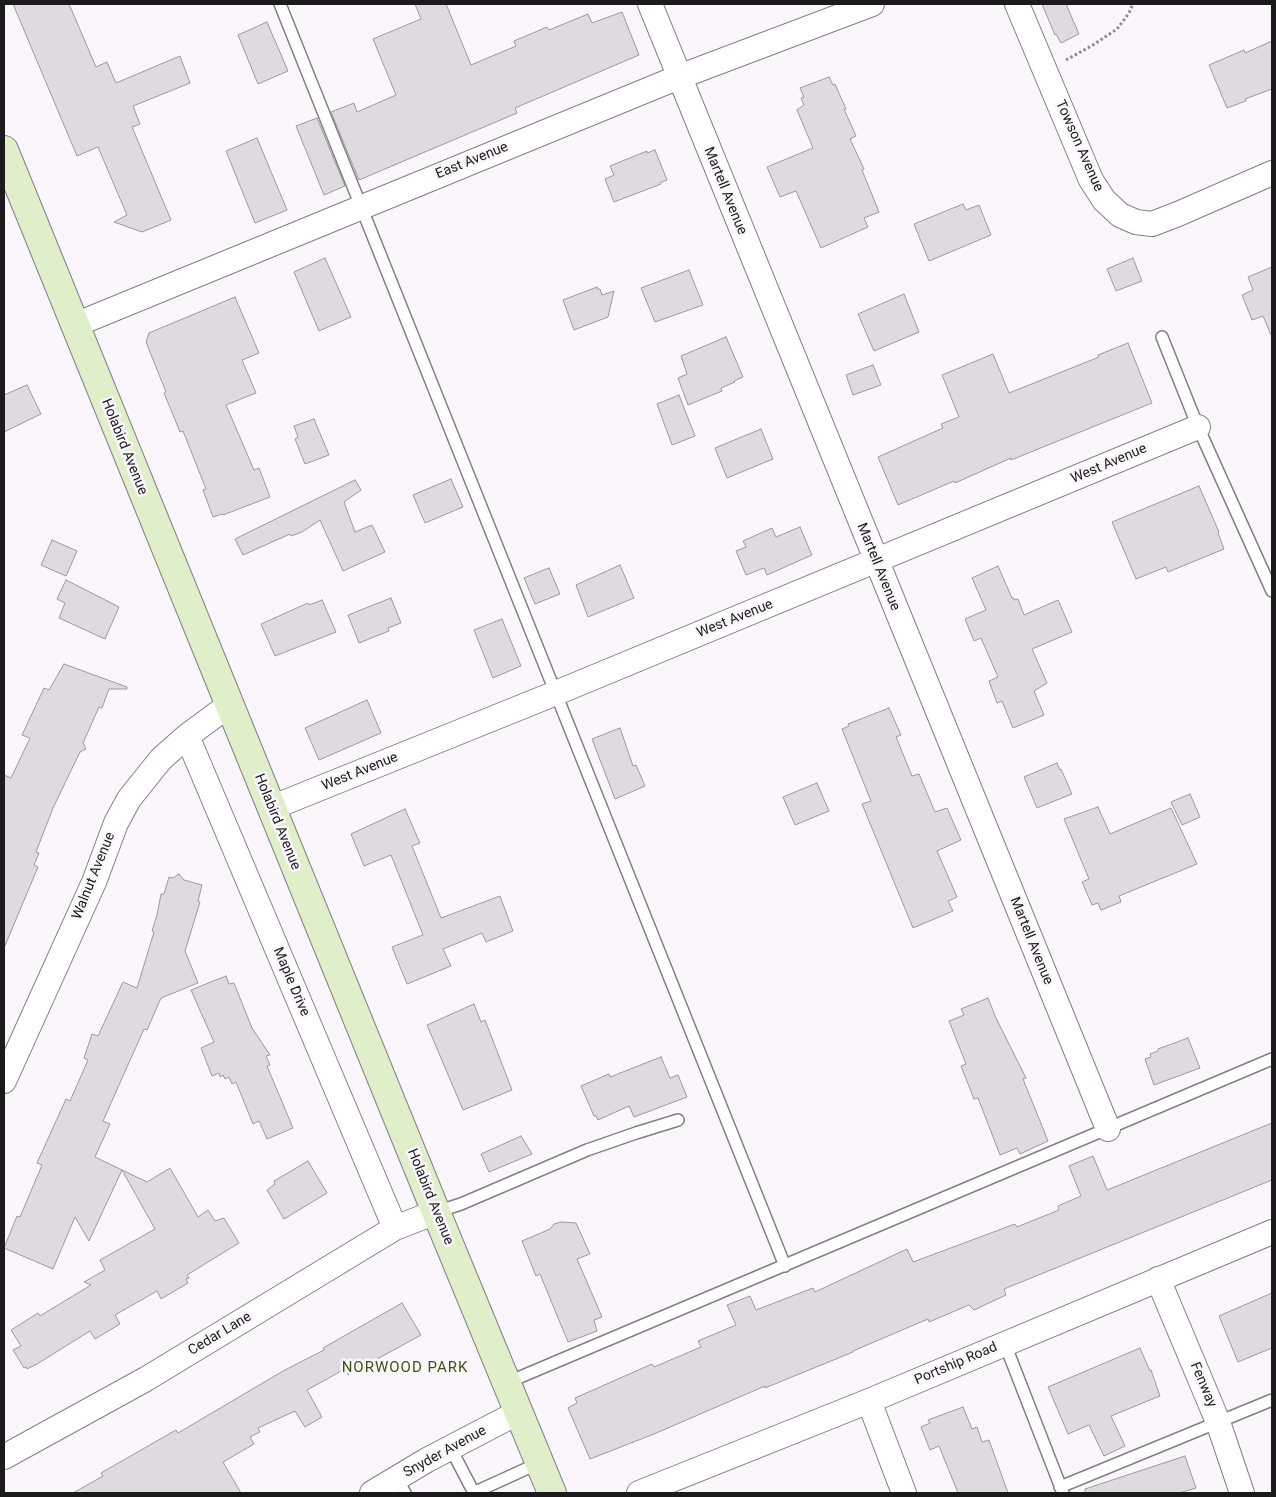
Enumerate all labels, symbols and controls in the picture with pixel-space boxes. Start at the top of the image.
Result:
street label: Towson Avenue [1051,98,1107,194]
street label: East Avenue [433,139,511,183]
street label: Martell Avenue [700,145,750,237]
street label: Holabird Avenue [97,397,151,497]
street label: West Avenue [1069,441,1149,487]
street label: Martell Avenue [853,521,903,613]
street label: West Avenue [694,596,776,642]
street label: West Avenue [319,749,401,795]
street label: Holabird Avenue [250,772,304,872]
street label: Walnut Avenue [69,830,119,922]
street label: Martell Avenue [1006,895,1056,987]
street label: Maple Drive [269,945,313,1019]
street label: Holabird Avenue [403,1147,457,1247]
street label: Cedar Lane [185,1309,255,1359]
street label: Portship Road [912,1339,1000,1389]
district label: NORWOOD PARK [340,1359,470,1377]
street label: Fenway [1186,1360,1220,1410]
street label: Snyder Avenue [401,1422,489,1482]

